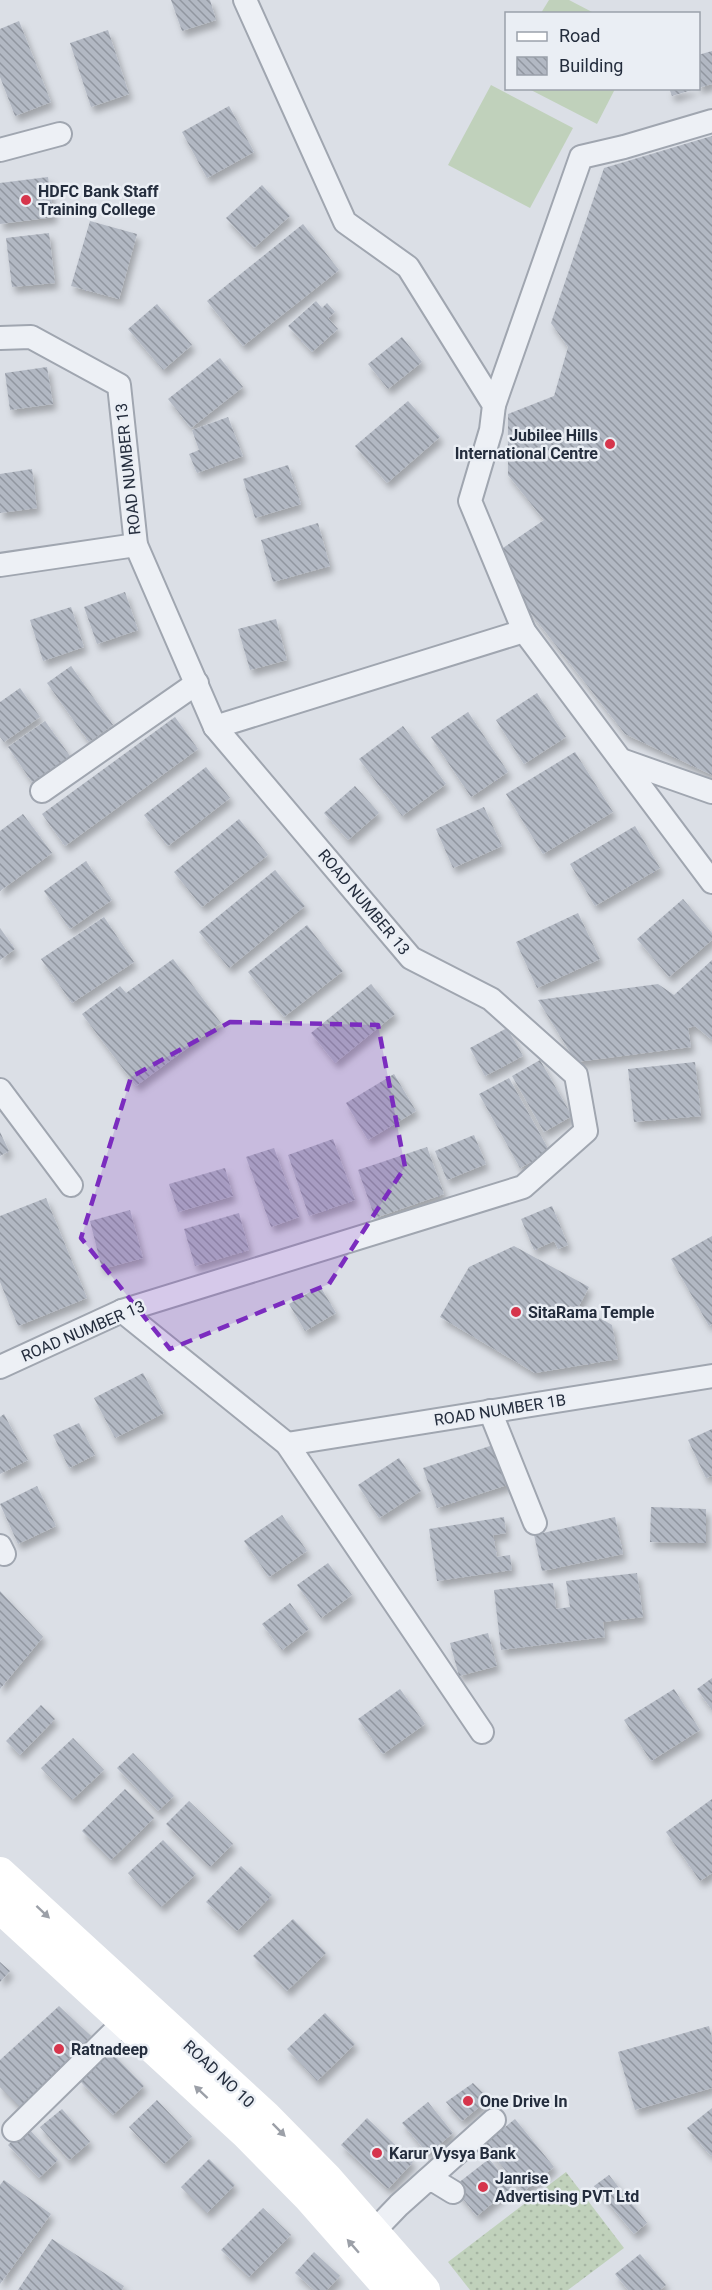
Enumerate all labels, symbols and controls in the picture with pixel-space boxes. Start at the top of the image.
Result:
legend [505,12,700,90]
text: Road [559,25,600,46]
text: Building [559,55,623,76]
place label: HDFC Bank Staff Training College [38,182,159,219]
marker: HDFC Bank Staff Training College [19,193,33,207]
street label: ROAD NUMBER 13 [112,402,144,536]
place label: Jubilee Hills International Centre [455,426,598,463]
marker: Jubilee Hills International Centre [603,437,617,451]
street label: ROAD NUMBER 13 [314,845,414,959]
street label: ROAD NUMBER 13 [18,1296,148,1366]
place label: SitaRama Temple [528,1303,655,1322]
marker: SitaRama Temple [509,1305,523,1319]
street label: ROAD NUMBER 1B [433,1390,567,1430]
one-way arrow [35,1905,50,1918]
street label: ROAD NO 10 [180,2036,258,2112]
place label: Ratnadeep [71,2040,148,2059]
marker: Ratnadeep [52,2042,66,2056]
one-way arrow [194,2086,209,2099]
place label: One Drive In [480,2092,567,2111]
marker: One Drive In [461,2094,475,2108]
one-way arrow [271,2123,286,2137]
place label: Karur Vysya Bank [389,2144,516,2163]
marker: Karur Vysya Bank [370,2146,384,2160]
place label: Janrise Advertising PVT Ltd [495,2169,639,2206]
marker: Janrise Advertising PVT Ltd [476,2180,490,2194]
one-way arrow [346,2238,360,2253]

